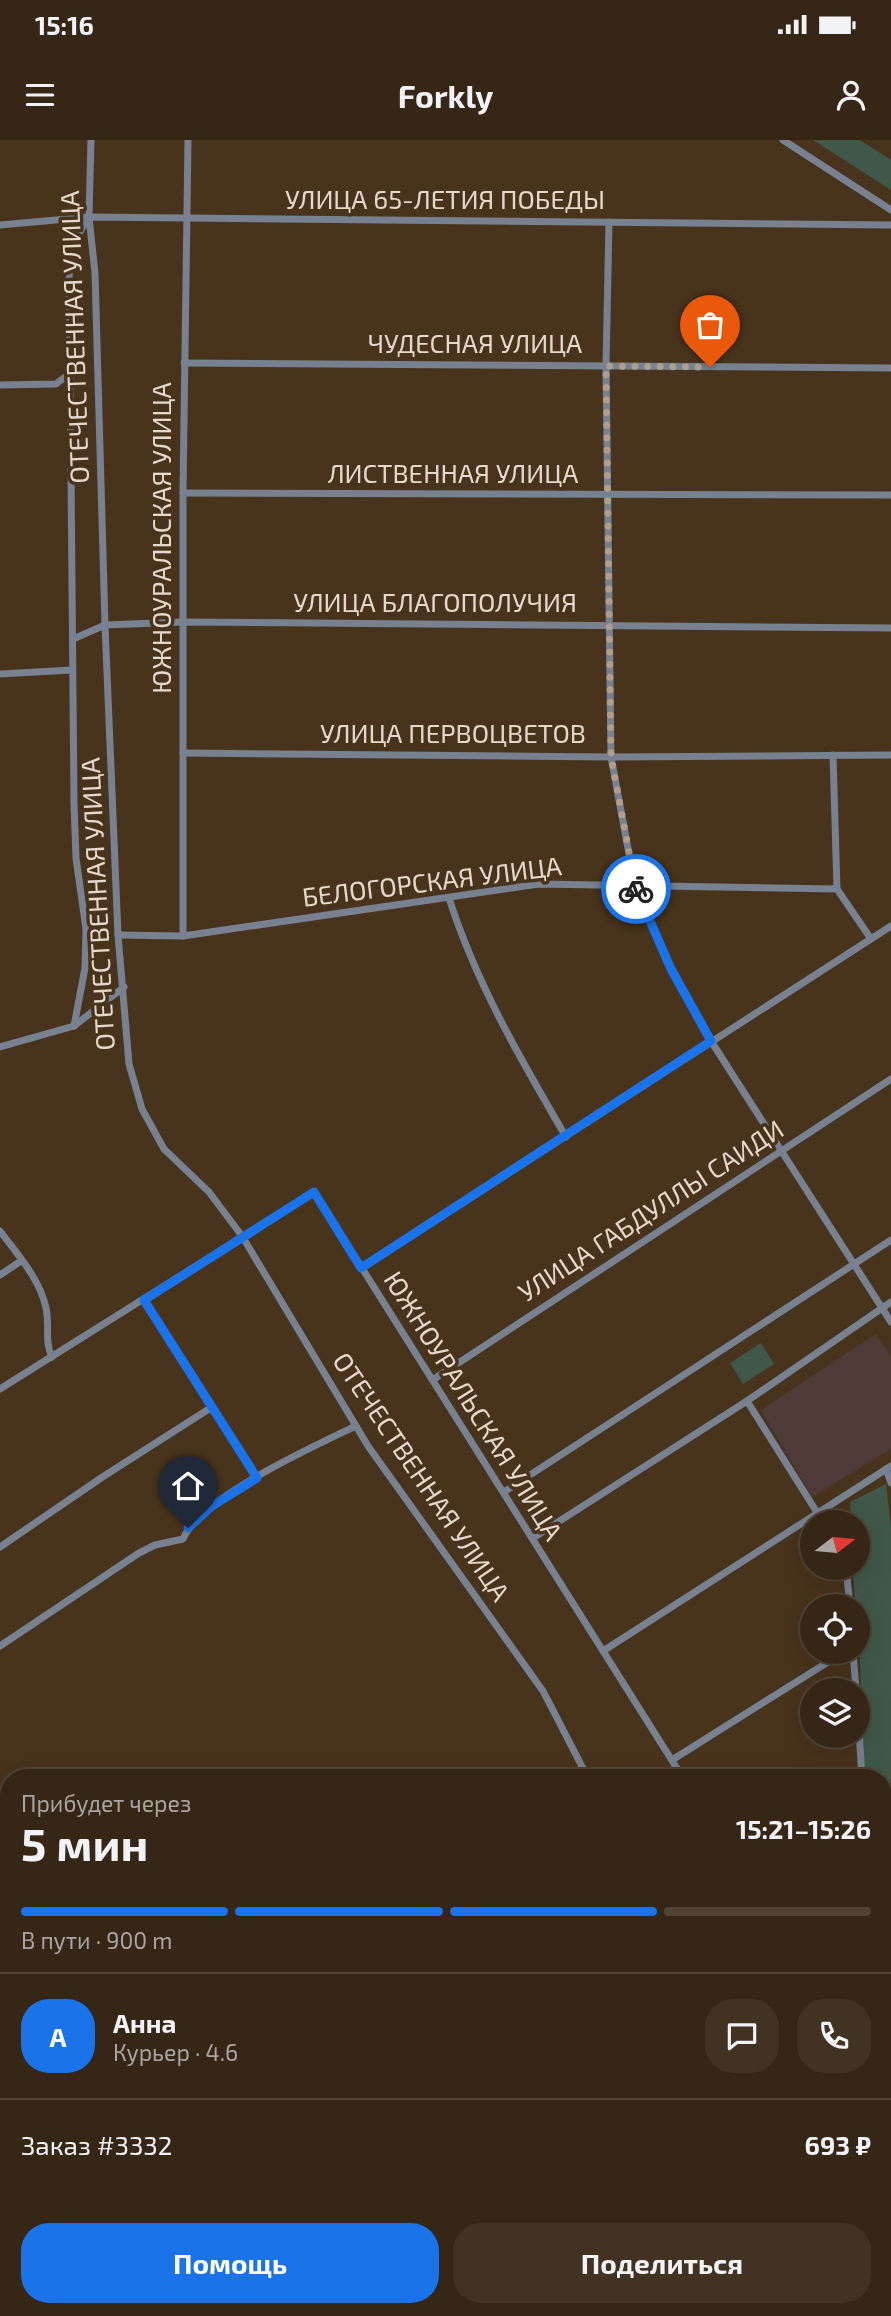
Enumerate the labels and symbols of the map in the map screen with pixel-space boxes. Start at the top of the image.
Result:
street label: УЛИЦА 65-ЛЕТИЯ ПОБЕДЫ [285,183,605,214]
street label: ОТЕЧЕСТВЕННАЯ УЛИЦА [53,190,94,484]
pin [680,295,740,367]
street label: ЧУДЕСНАЯ УЛИЦА [368,327,582,358]
street label: ЮЖНОУРАЛЬСКАЯ УЛИЦА [145,382,176,694]
street label: ЛИСТВЕННАЯ УЛИЦА [328,457,578,488]
street label: УЛИЦА БЛАГОПОЛУЧИЯ [293,586,577,617]
street label: УЛИЦА ПЕРВОЦВЕТОВ [320,717,586,748]
street label: ОТЕЧЕСТВЕННАЯ УЛИЦА [73,757,120,1051]
street label: БЕЛОГОРСКАЯ УЛИЦА [300,849,563,912]
courier [601,854,671,924]
street label: УЛИЦА ГАБДУЛЛЫ САИДИ [512,1112,788,1307]
street label: ЮЖНОУРАЛЬСКАЯ УЛИЦА [379,1265,570,1545]
street label: ОТЕЧЕСТВЕННАЯ УЛИЦА [327,1346,517,1606]
pin [158,1456,218,1528]
north arrow [800,1510,870,1580]

